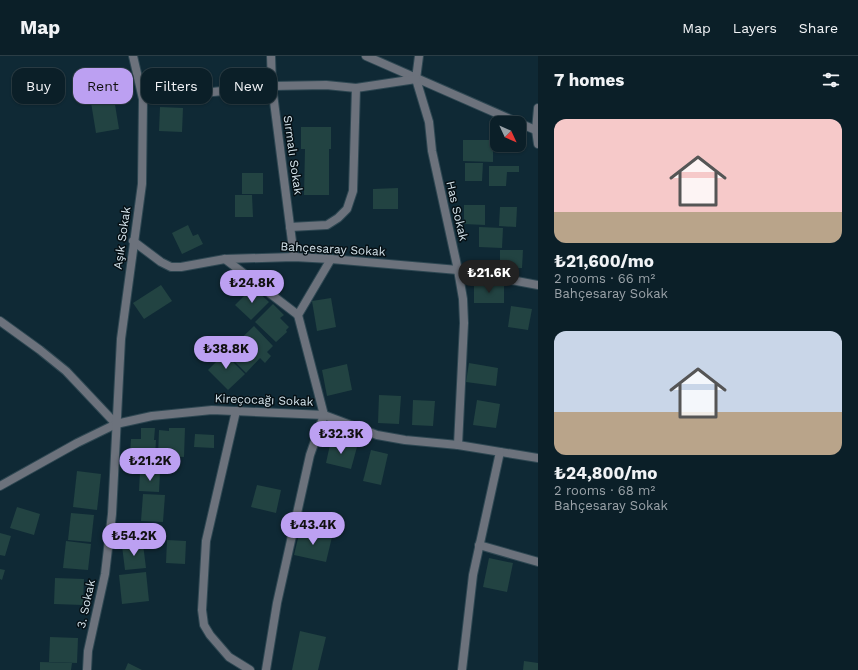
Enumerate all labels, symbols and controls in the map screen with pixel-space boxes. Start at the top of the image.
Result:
text: Map [20,16,60,39]
text: Map [682,20,711,36]
text: Layers [733,20,777,36]
text: Share [799,20,838,36]
chip: Buy [12,68,65,104]
chip: Rent [73,68,133,104]
chip: Filters [141,68,212,104]
chip: New [220,68,277,104]
icon: filters [820,69,842,91]
text: 7 homes [554,70,624,90]
street label: Sırmalı Sokak [280,114,306,196]
north arrow [490,116,526,152]
map controls [490,116,526,152]
icon: home [662,145,734,217]
street label: Has Sokak [443,180,471,243]
street label: Aşık Sokak [111,206,133,270]
street label: Bahçesaray Sokak [280,239,386,259]
text: ₺21,600/mo [554,251,654,271]
pin: ₺21.6K [456,260,522,294]
text: ₺21.6K [467,265,511,280]
pin: ₺24.8K [219,270,285,304]
text: 2 rooms · 66 m² [554,271,655,286]
text: ₺24.8K [229,275,275,290]
text: Bahçesaray Sokak [554,286,668,301]
pin: ₺38.8K [193,336,259,370]
text: ₺38.8K [203,341,249,356]
icon: home [662,357,734,429]
street label: Kireçocağı Sokak [214,391,314,409]
pin: ₺32.3K [308,421,374,455]
text: ₺32.3K [318,426,364,441]
pin: ₺21.2K [117,448,183,482]
text: ₺21.2K [128,453,172,468]
text: ₺24,800/mo [554,463,658,483]
text: 2 rooms · 68 m² [554,483,655,498]
text: Bahçesaray Sokak [554,498,668,513]
pin: ₺43.4K [280,512,346,546]
text: ₺43.4K [290,517,336,532]
pin: ₺54.2K [101,523,167,557]
text: ₺54.2K [111,528,157,543]
street label: 3. Sokak [74,578,98,630]

